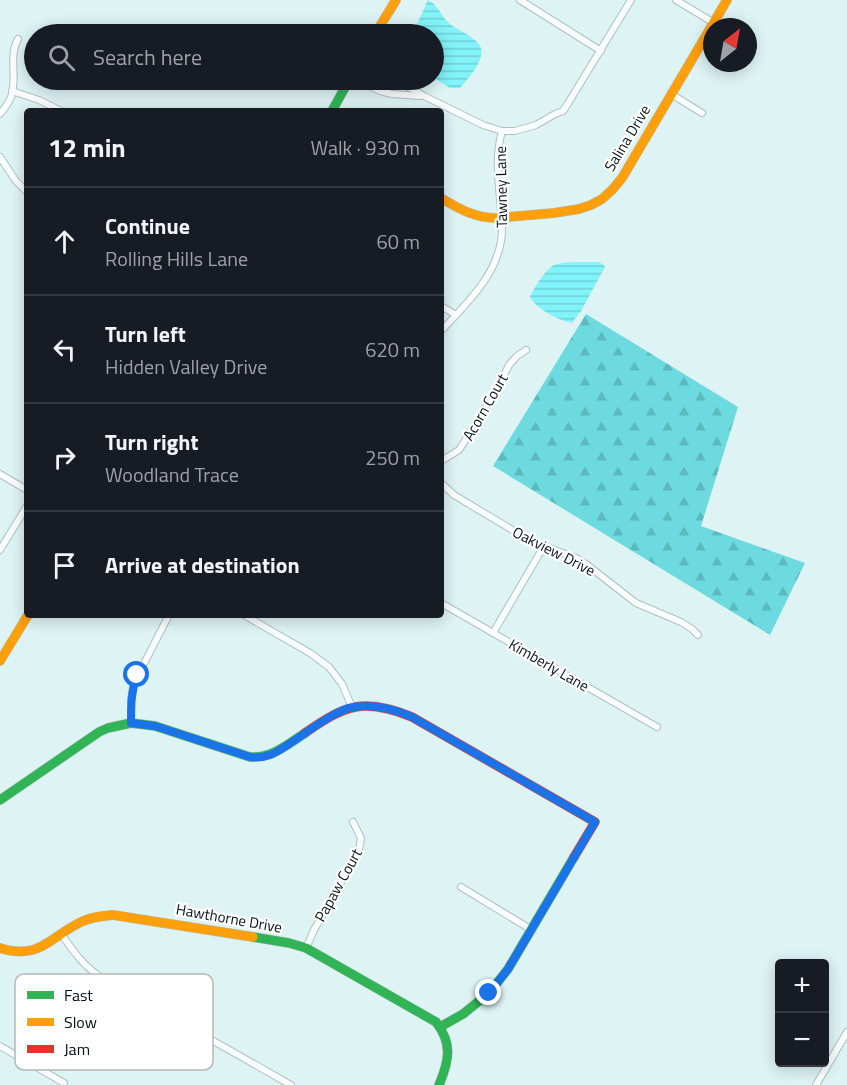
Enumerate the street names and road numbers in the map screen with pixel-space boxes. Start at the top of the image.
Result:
street label: Salina Drive [598,100,656,176]
street label: Tawney Lane [489,146,513,228]
street label: Acorn Court [457,369,514,445]
street label: Oakview Drive [509,520,599,582]
street label: Kimberly Lane [505,633,593,697]
street label: Papaw Court [308,843,368,926]
street label: Hawthorne Drive [174,897,284,939]

